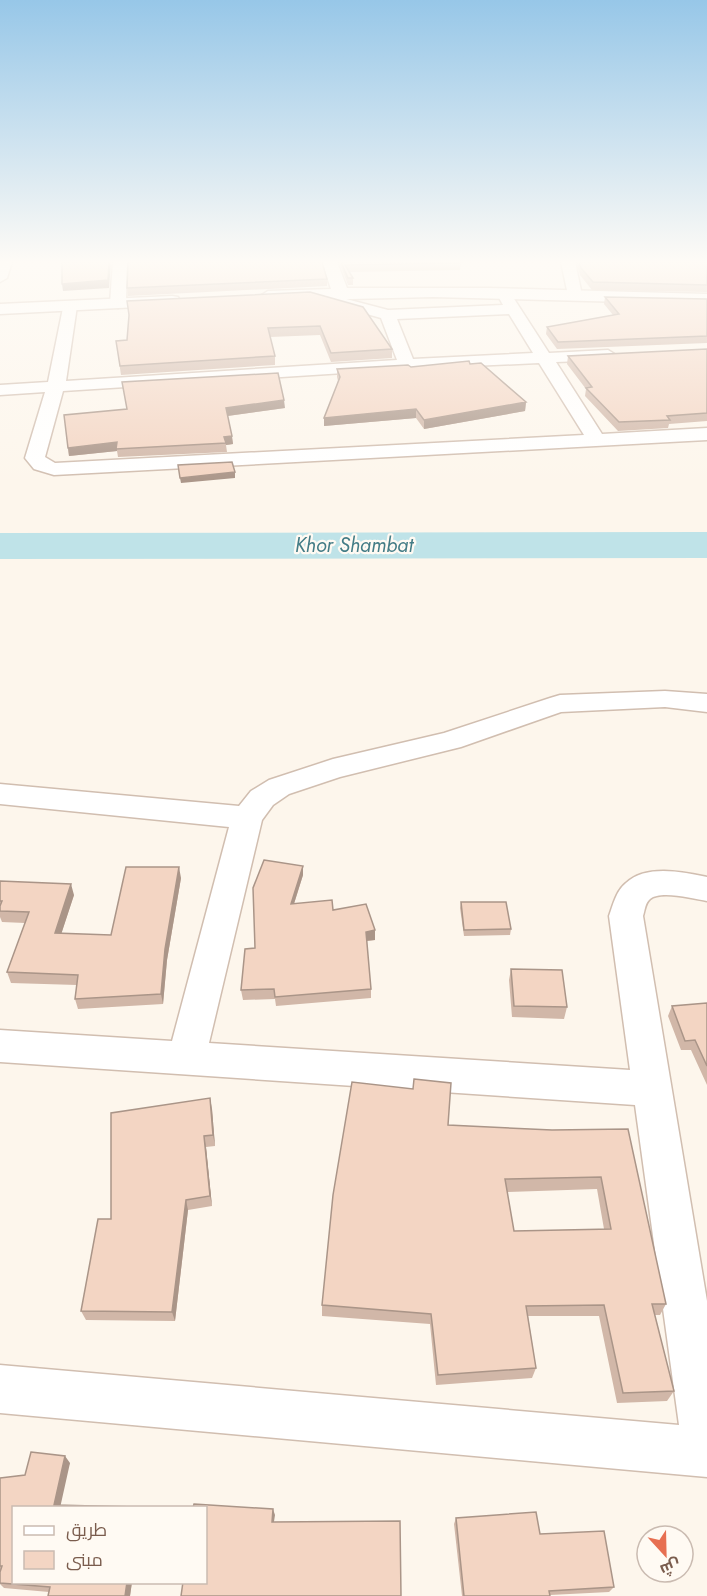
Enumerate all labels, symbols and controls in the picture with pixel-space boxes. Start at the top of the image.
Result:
water label: Khor Shambat [295,531,414,560]
legend [12,1506,207,1584]
text: طريق [66,1517,107,1543]
north arrow [635,1524,695,1584]
text: مبنى [66,1547,103,1573]
text: ش [657,1553,684,1582]

